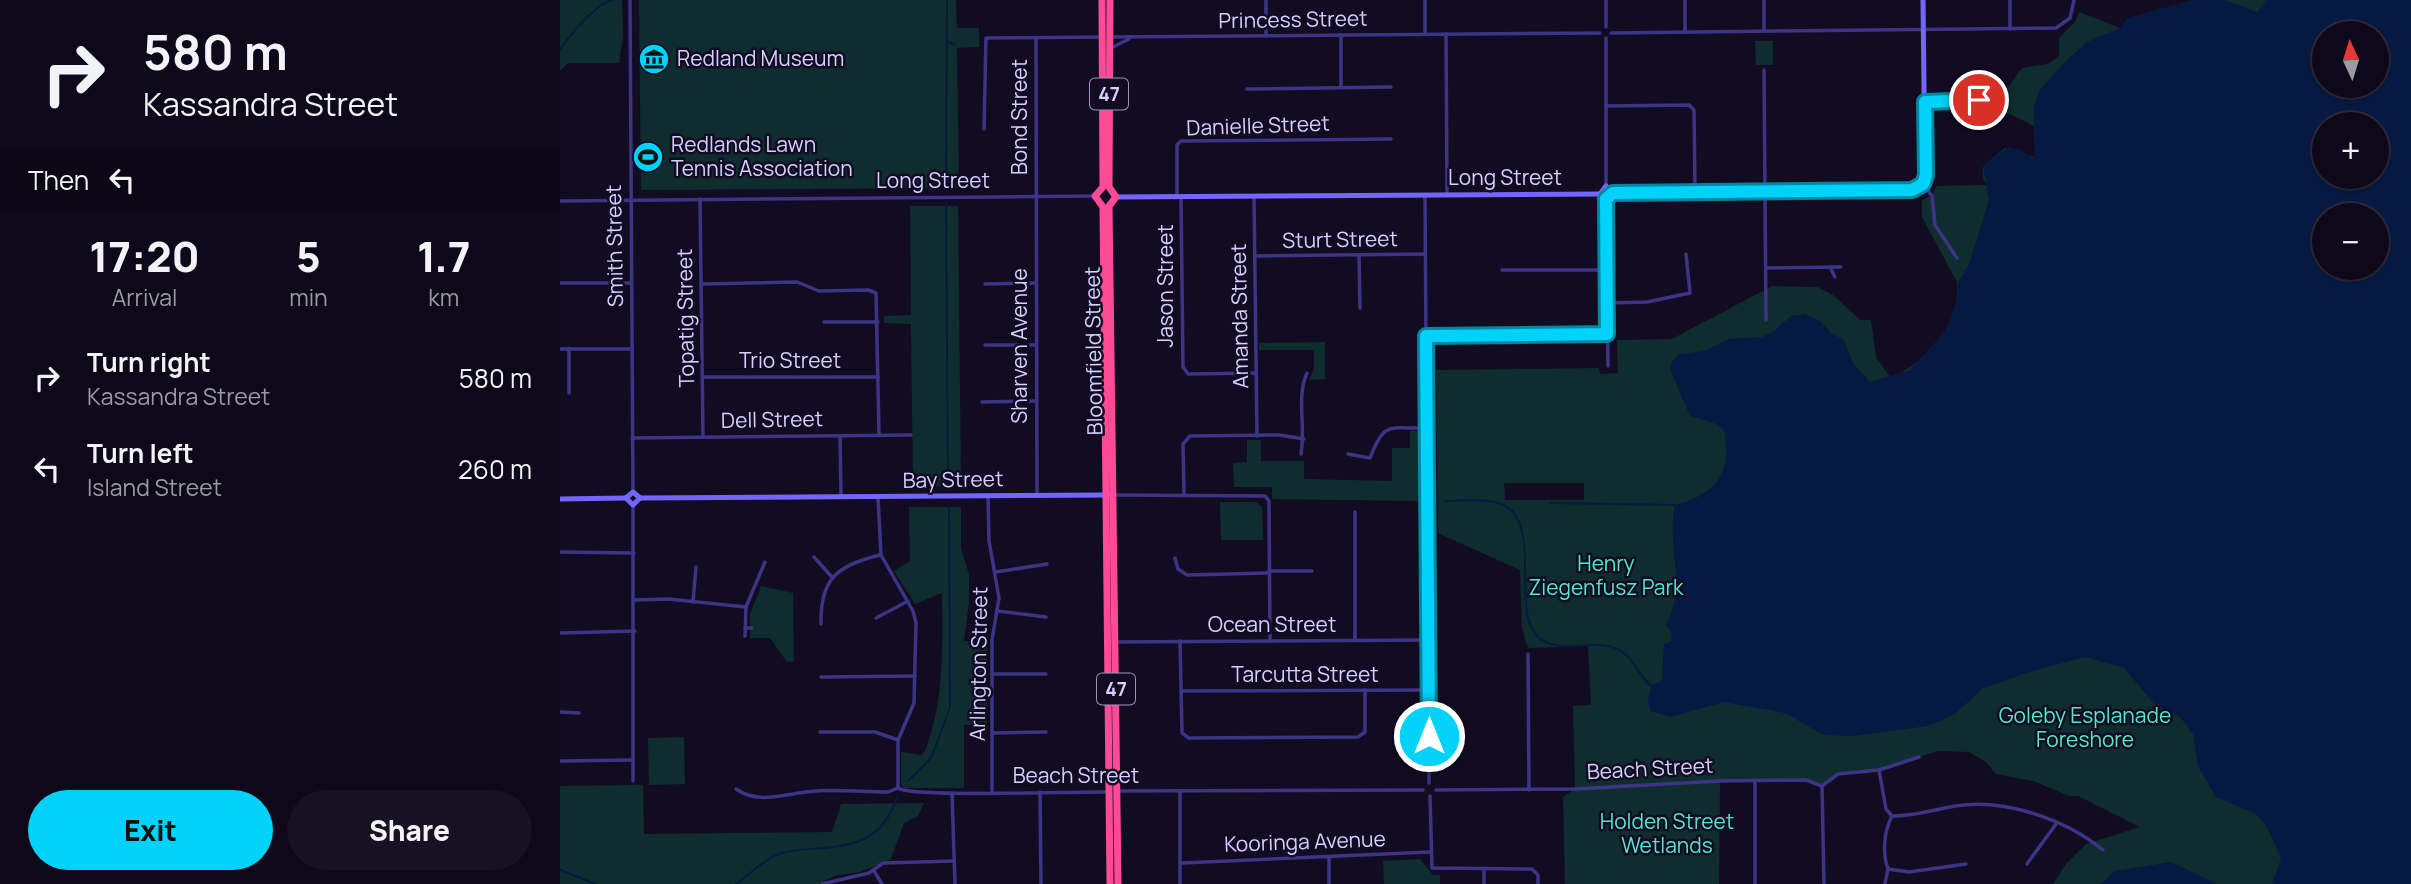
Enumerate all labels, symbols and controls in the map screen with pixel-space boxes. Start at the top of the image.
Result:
street label: Princess Street [1218,4,1368,34]
text: 580 m [143,18,288,85]
north arrow [2312,21,2389,98]
map controls [2312,21,2389,280]
icon: right [28,28,119,119]
museum icon: Redland Museum [637,42,671,76]
place label: Redland Museum [677,44,844,72]
street label: Bond Street [1005,59,1033,175]
pin [1949,70,2009,130]
road number: 47 [1090,78,1128,110]
icon: arrive [1960,81,1998,119]
text: Kassandra Street [143,82,398,126]
street label: Danielle Street [1186,109,1330,141]
button: + [2312,112,2389,189]
place label: Redlands Lawn Tennis Association [671,130,853,182]
sports icon: Redlands Lawn Tennis Association [631,140,665,174]
icon: left [103,161,141,199]
text: Then [28,162,89,198]
street label: Long Street [1448,163,1562,191]
street label: Long Street [876,166,990,194]
street label: Smith Street [599,185,629,307]
button: − [2312,203,2389,280]
street label: Jason Street [1151,224,1179,348]
street label: Sturt Street [1282,224,1398,254]
text: 17:20 [89,227,200,285]
text: 5 [296,227,321,285]
text: 1.7 [417,227,471,285]
street label: Amanda Street [1224,243,1254,389]
street label: Topatig Street [670,248,700,388]
street label: Bloomfield Street [1078,266,1108,436]
street label: Sharven Avenue [1005,268,1033,424]
text: Arrival [112,281,177,313]
text: min [289,281,328,313]
text: km [428,281,459,313]
text: Turn right [87,344,211,380]
street label: Trio Street [739,346,841,374]
icon: right [28,359,66,397]
text: 580 m [459,360,532,396]
text: Kassandra Street [87,380,270,412]
street label: Dell Street [721,404,823,434]
text: Turn left [87,435,194,471]
icon: left [28,450,66,488]
text: 260 m [458,451,532,487]
street label: Bay Street [902,464,1004,494]
text: Island Street [87,471,222,503]
park label: Henry Ziegenfusz Park [1528,549,1684,601]
street label: Arlington Street [963,587,993,741]
street label: Ocean Street [1208,610,1336,638]
street label: Tarcutta Street [1231,660,1379,688]
road number: 47 [1097,674,1135,704]
position arrow [1392,699,1466,773]
park label: Goleby Esplanade Foreshore [1999,701,2171,753]
street label: Beach Street [1586,751,1714,785]
street label: Beach Street [1013,761,1139,789]
button: Exit [28,790,273,870]
button: Share [287,790,532,870]
park label: Holden Street Wetlands [1600,807,1734,859]
street label: Kooringa Avenue [1224,824,1386,858]

